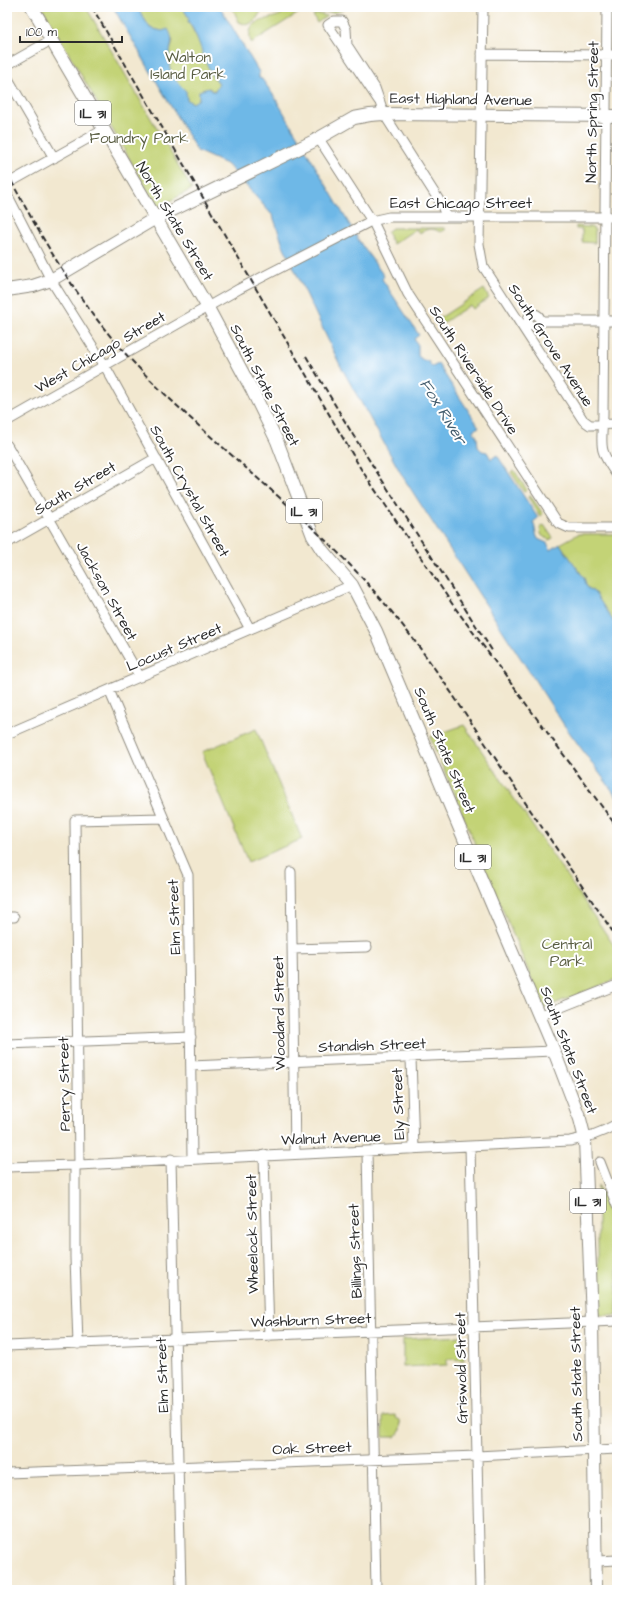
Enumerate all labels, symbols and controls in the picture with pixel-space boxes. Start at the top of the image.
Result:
scale bar [20,18,122,44]
text: 100 m [26,24,57,41]
street label: North Spring Street [581,41,605,183]
park label: Walton Island Park [150,47,226,85]
street label: East Highland Avenue [390,88,532,112]
road number: IL 31 [75,101,111,125]
park label: Foundry Park [90,128,188,150]
street label: North State Street [131,158,218,285]
street label: East Chicago Street [390,193,532,215]
street label: South Grove Avenue [503,280,598,411]
street label: South Riverside Drive [424,302,523,439]
street label: West Chicago Street [31,306,170,399]
street label: South State Street [225,320,305,450]
water label: Fox River [414,374,473,450]
street label: South Crystal Street [144,421,235,562]
street label: South Street [30,456,120,520]
road number: IL 31 [286,499,322,523]
street label: Jackson Street [71,538,142,644]
street label: Locust Street [123,618,225,677]
street label: South State Street [409,684,481,816]
road number: IL 31 [455,845,491,869]
street label: Elm Street [163,879,186,955]
park label: Central Park [542,934,592,972]
street label: Woodard Street [268,956,291,1070]
street label: South State Street [535,983,603,1117]
street label: Standish Street [318,1033,426,1058]
street label: Perry Street [53,1036,77,1132]
street label: Ely Street [387,1068,411,1140]
street label: Walnut Avenue [281,1126,381,1151]
street label: Wheelock Street [241,1174,264,1294]
road number: IL 31 [570,1189,606,1213]
street label: Billings Street [343,1203,369,1299]
street label: South State Street [565,1306,588,1442]
street label: Washburn Street [250,1308,372,1333]
street label: Griswold Street [450,1312,473,1424]
street label: Elm Street [151,1337,174,1413]
street label: Oak Street [272,1437,352,1460]

